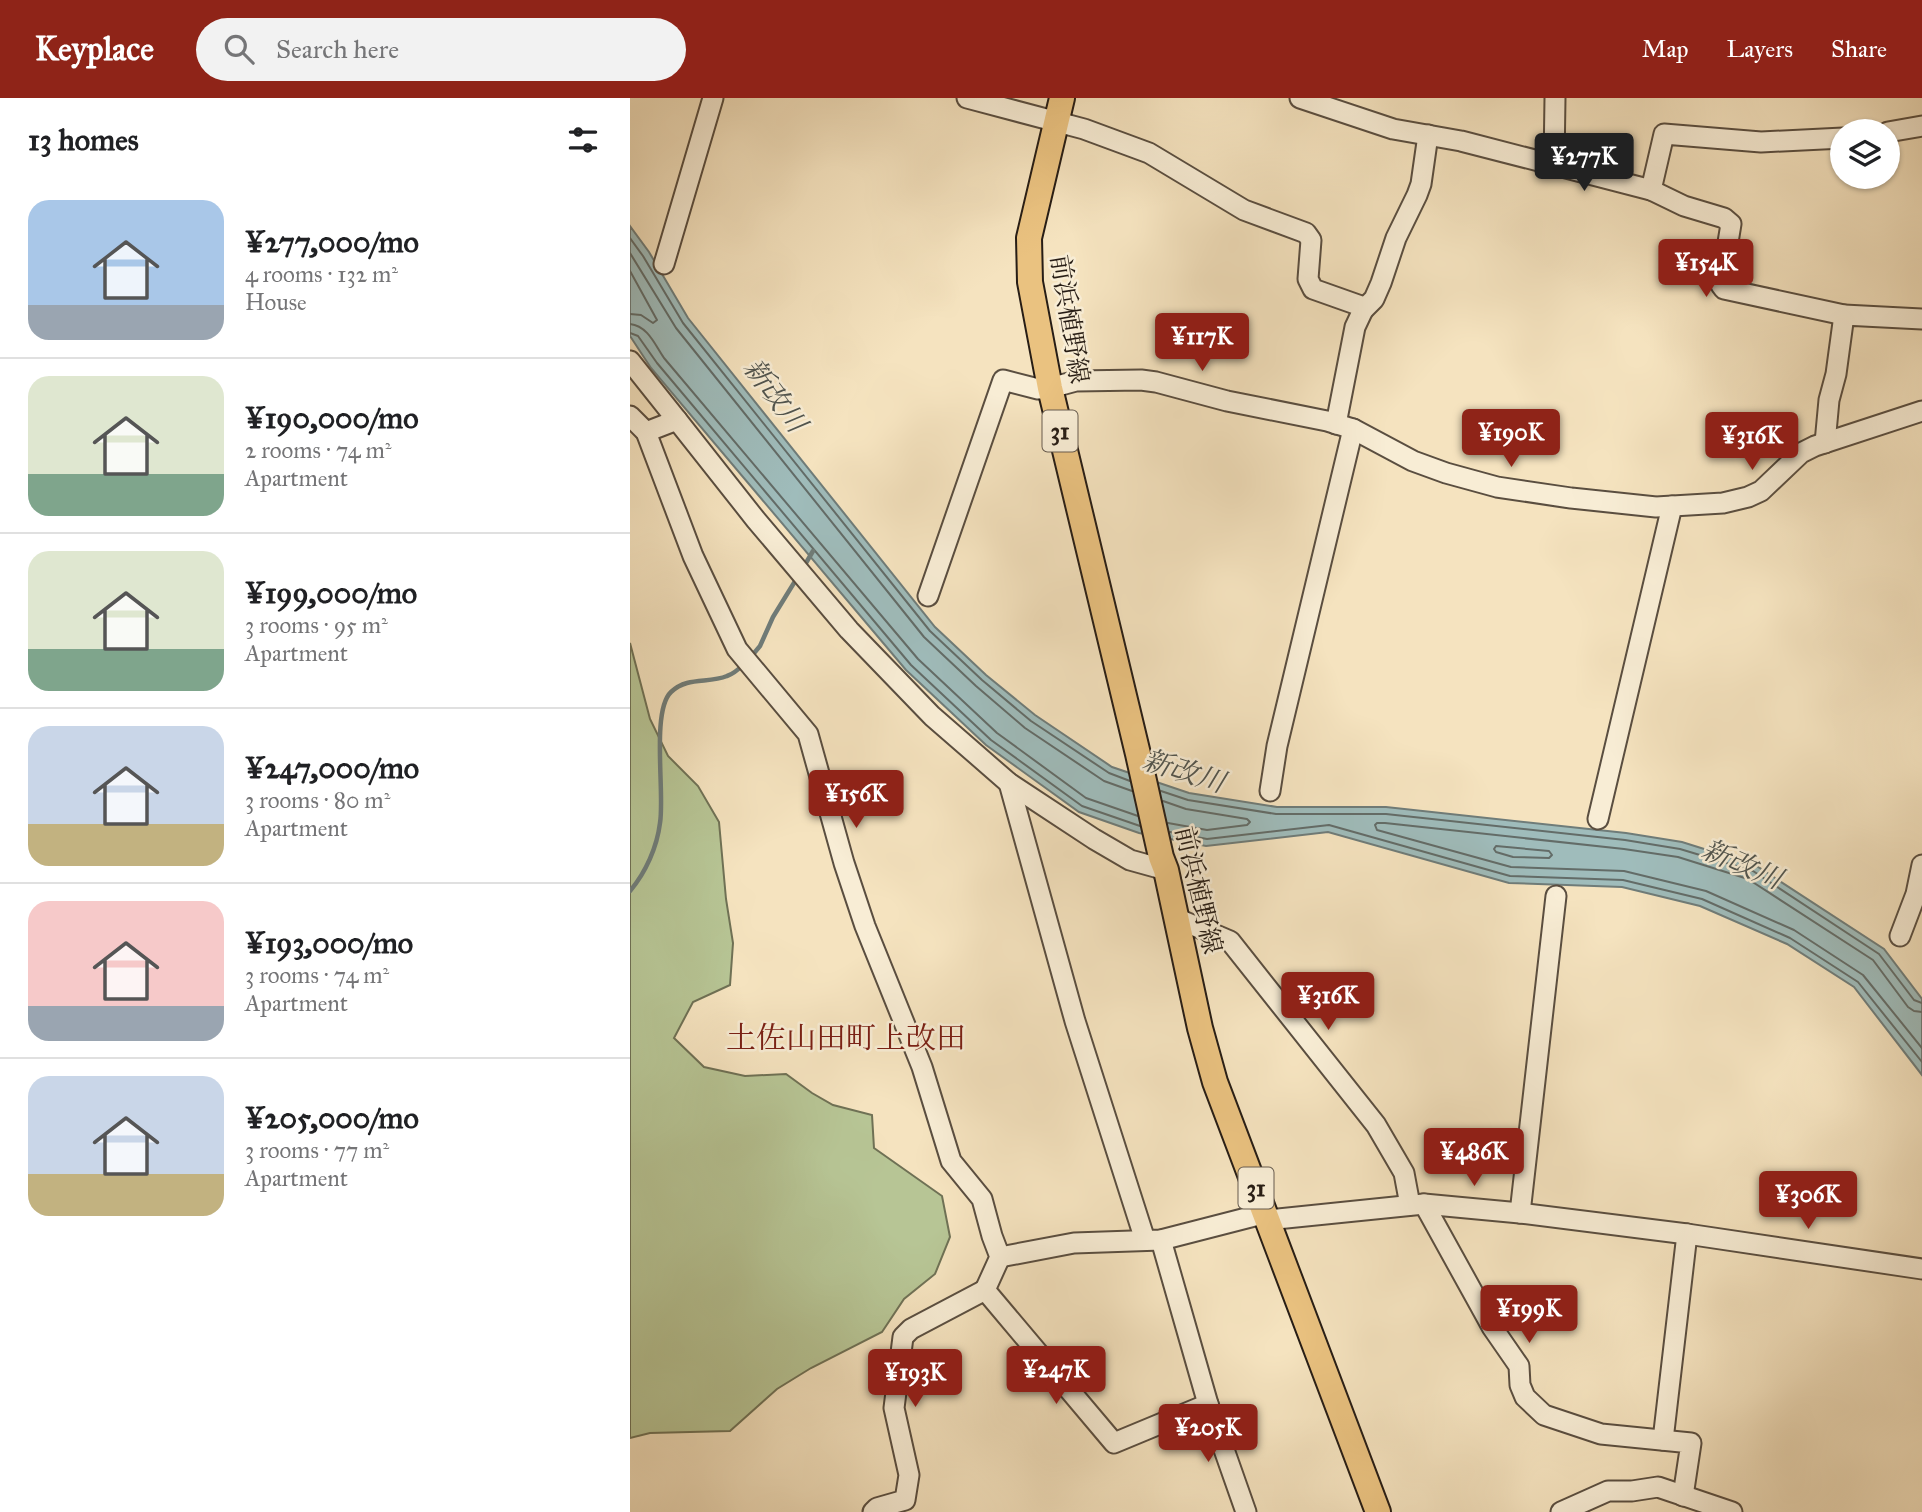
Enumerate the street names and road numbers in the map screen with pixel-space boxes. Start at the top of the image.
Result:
street label: 前浜植野線 [1044,252,1096,386]
road number: 31 [1042,410,1078,452]
street label: 前浜植野線 [1169,823,1229,957]
road number: 31 [1238,1168,1274,1208]

